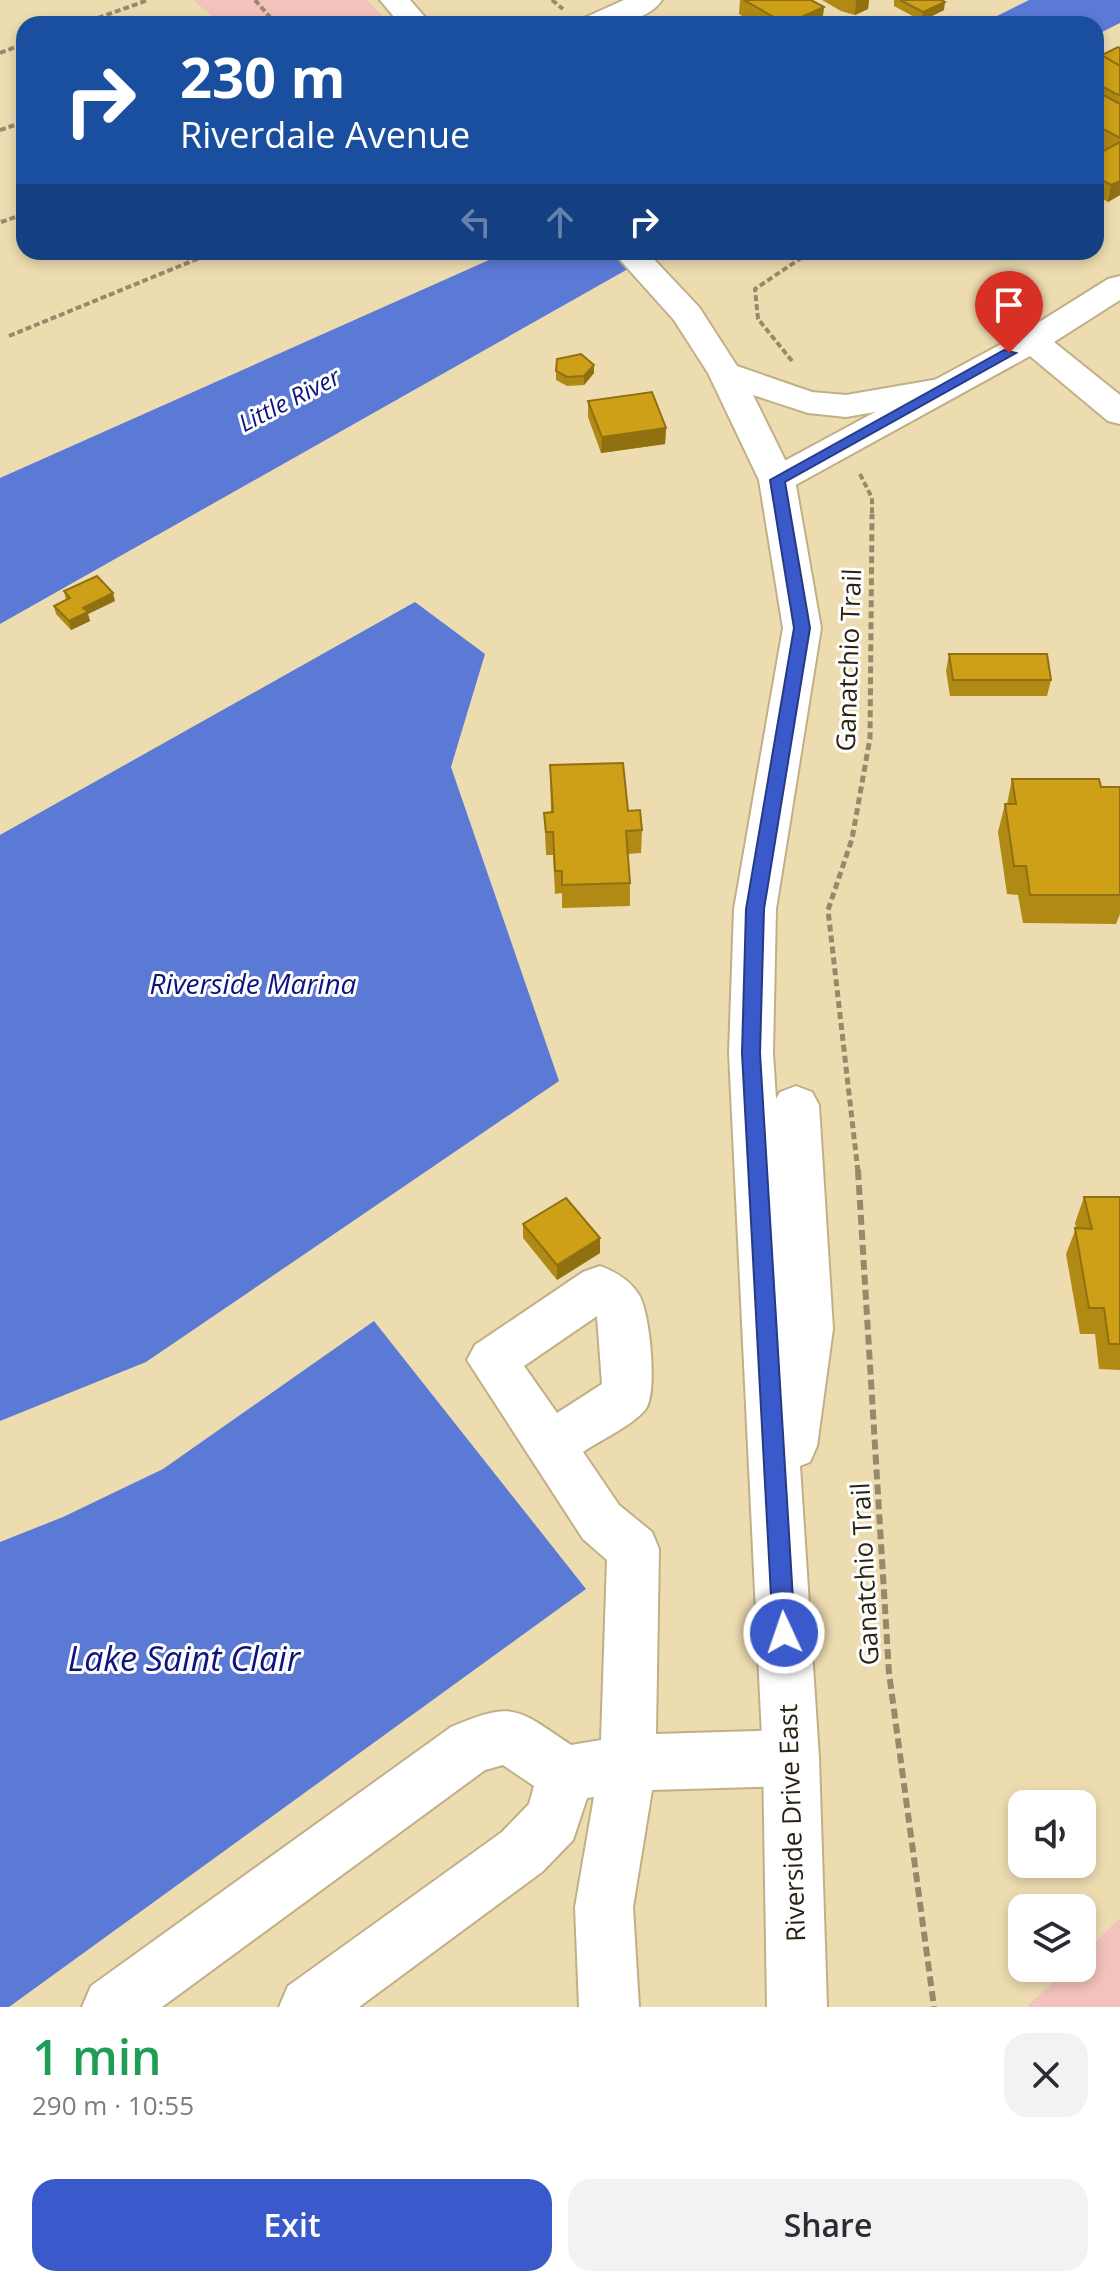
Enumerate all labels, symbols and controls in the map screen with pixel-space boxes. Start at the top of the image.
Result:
text: 230 m [180,38,346,114]
icon: right [48,48,152,152]
text: Riverdale Avenue [180,110,470,159]
icon: left [454,200,498,244]
icon: ahead [538,200,582,244]
icon: right [622,200,666,244]
pin [975,271,1043,353]
icon: arrive [987,283,1031,327]
water label: Little River [233,359,347,439]
street label: Ganatchio Trail [827,568,869,752]
water label: Riverside Marina [150,964,357,1002]
street label: Ganatchio Trail [841,1482,887,1666]
position arrow [742,1591,826,1675]
water label: Lake Saint Clair [68,1635,302,1681]
street label: Riverside Drive East [769,1703,813,1943]
map controls [1008,1790,1096,1982]
button: sound [1008,1790,1096,1878]
button: layers [1008,1894,1096,1982]
text: 1 min [32,2024,162,2089]
button: close [1004,2033,1088,2117]
text: 290 m · 10:55 [32,2087,194,2123]
button: Exit [32,2179,552,2271]
button: Share [568,2179,1088,2271]

